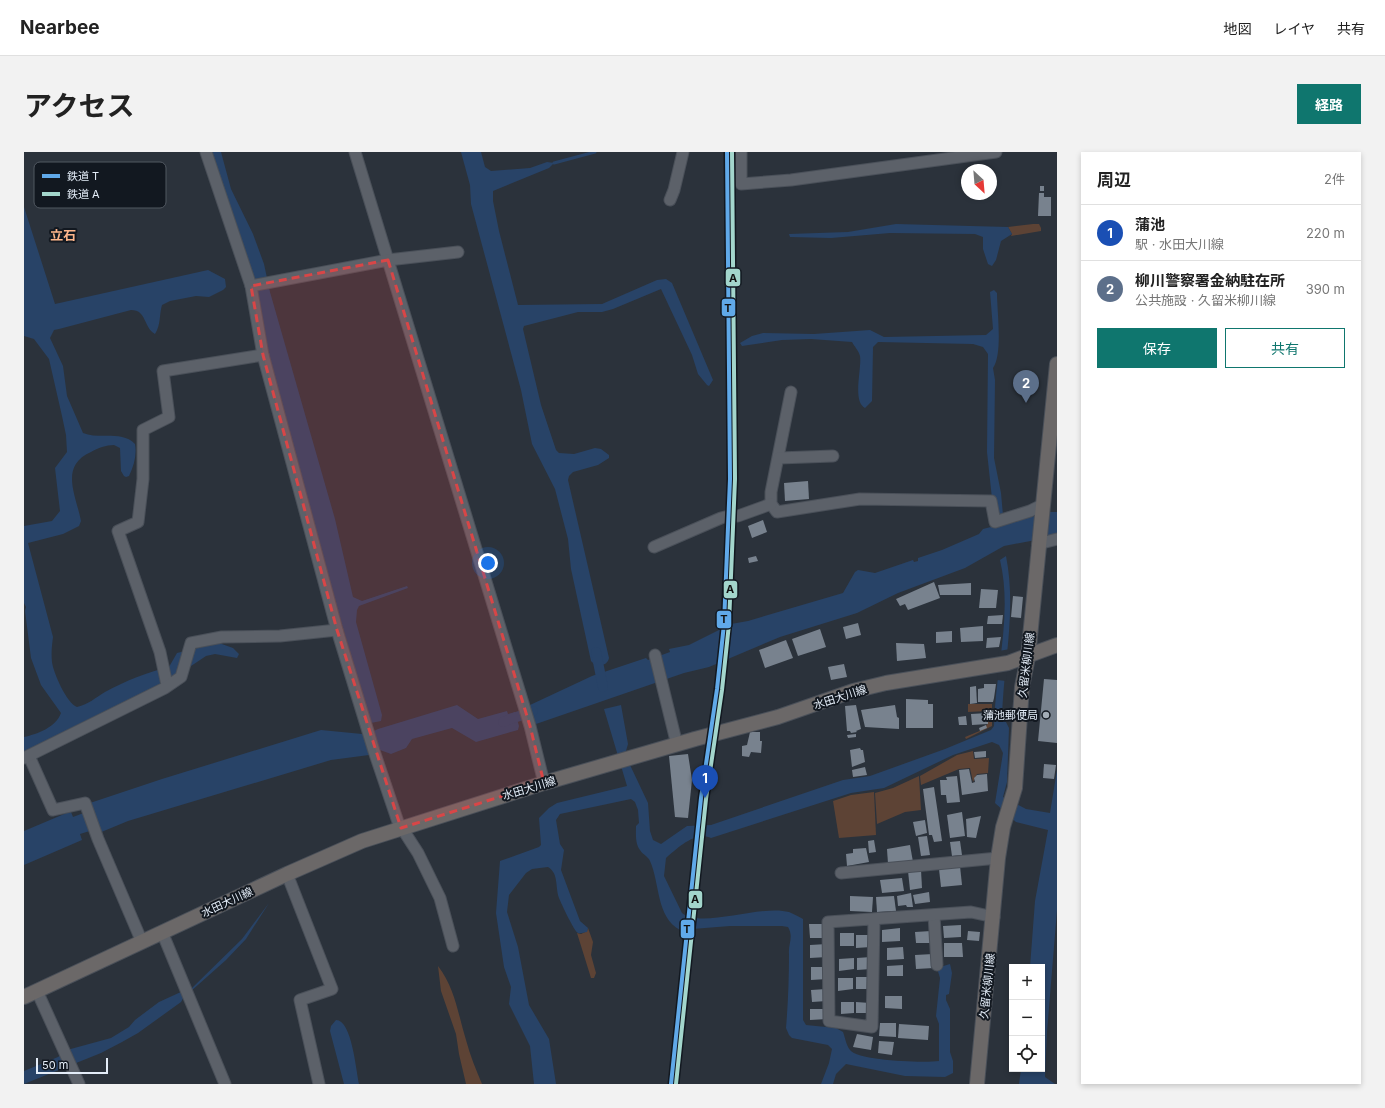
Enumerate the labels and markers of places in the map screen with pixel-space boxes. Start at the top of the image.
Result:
pin: 2 [1013,370,1039,403]
place label: 蒲池郵便局 [983,708,1038,722]
marker: 蒲池郵便局 [1041,710,1051,720]
pin: 1 [692,765,718,798]

